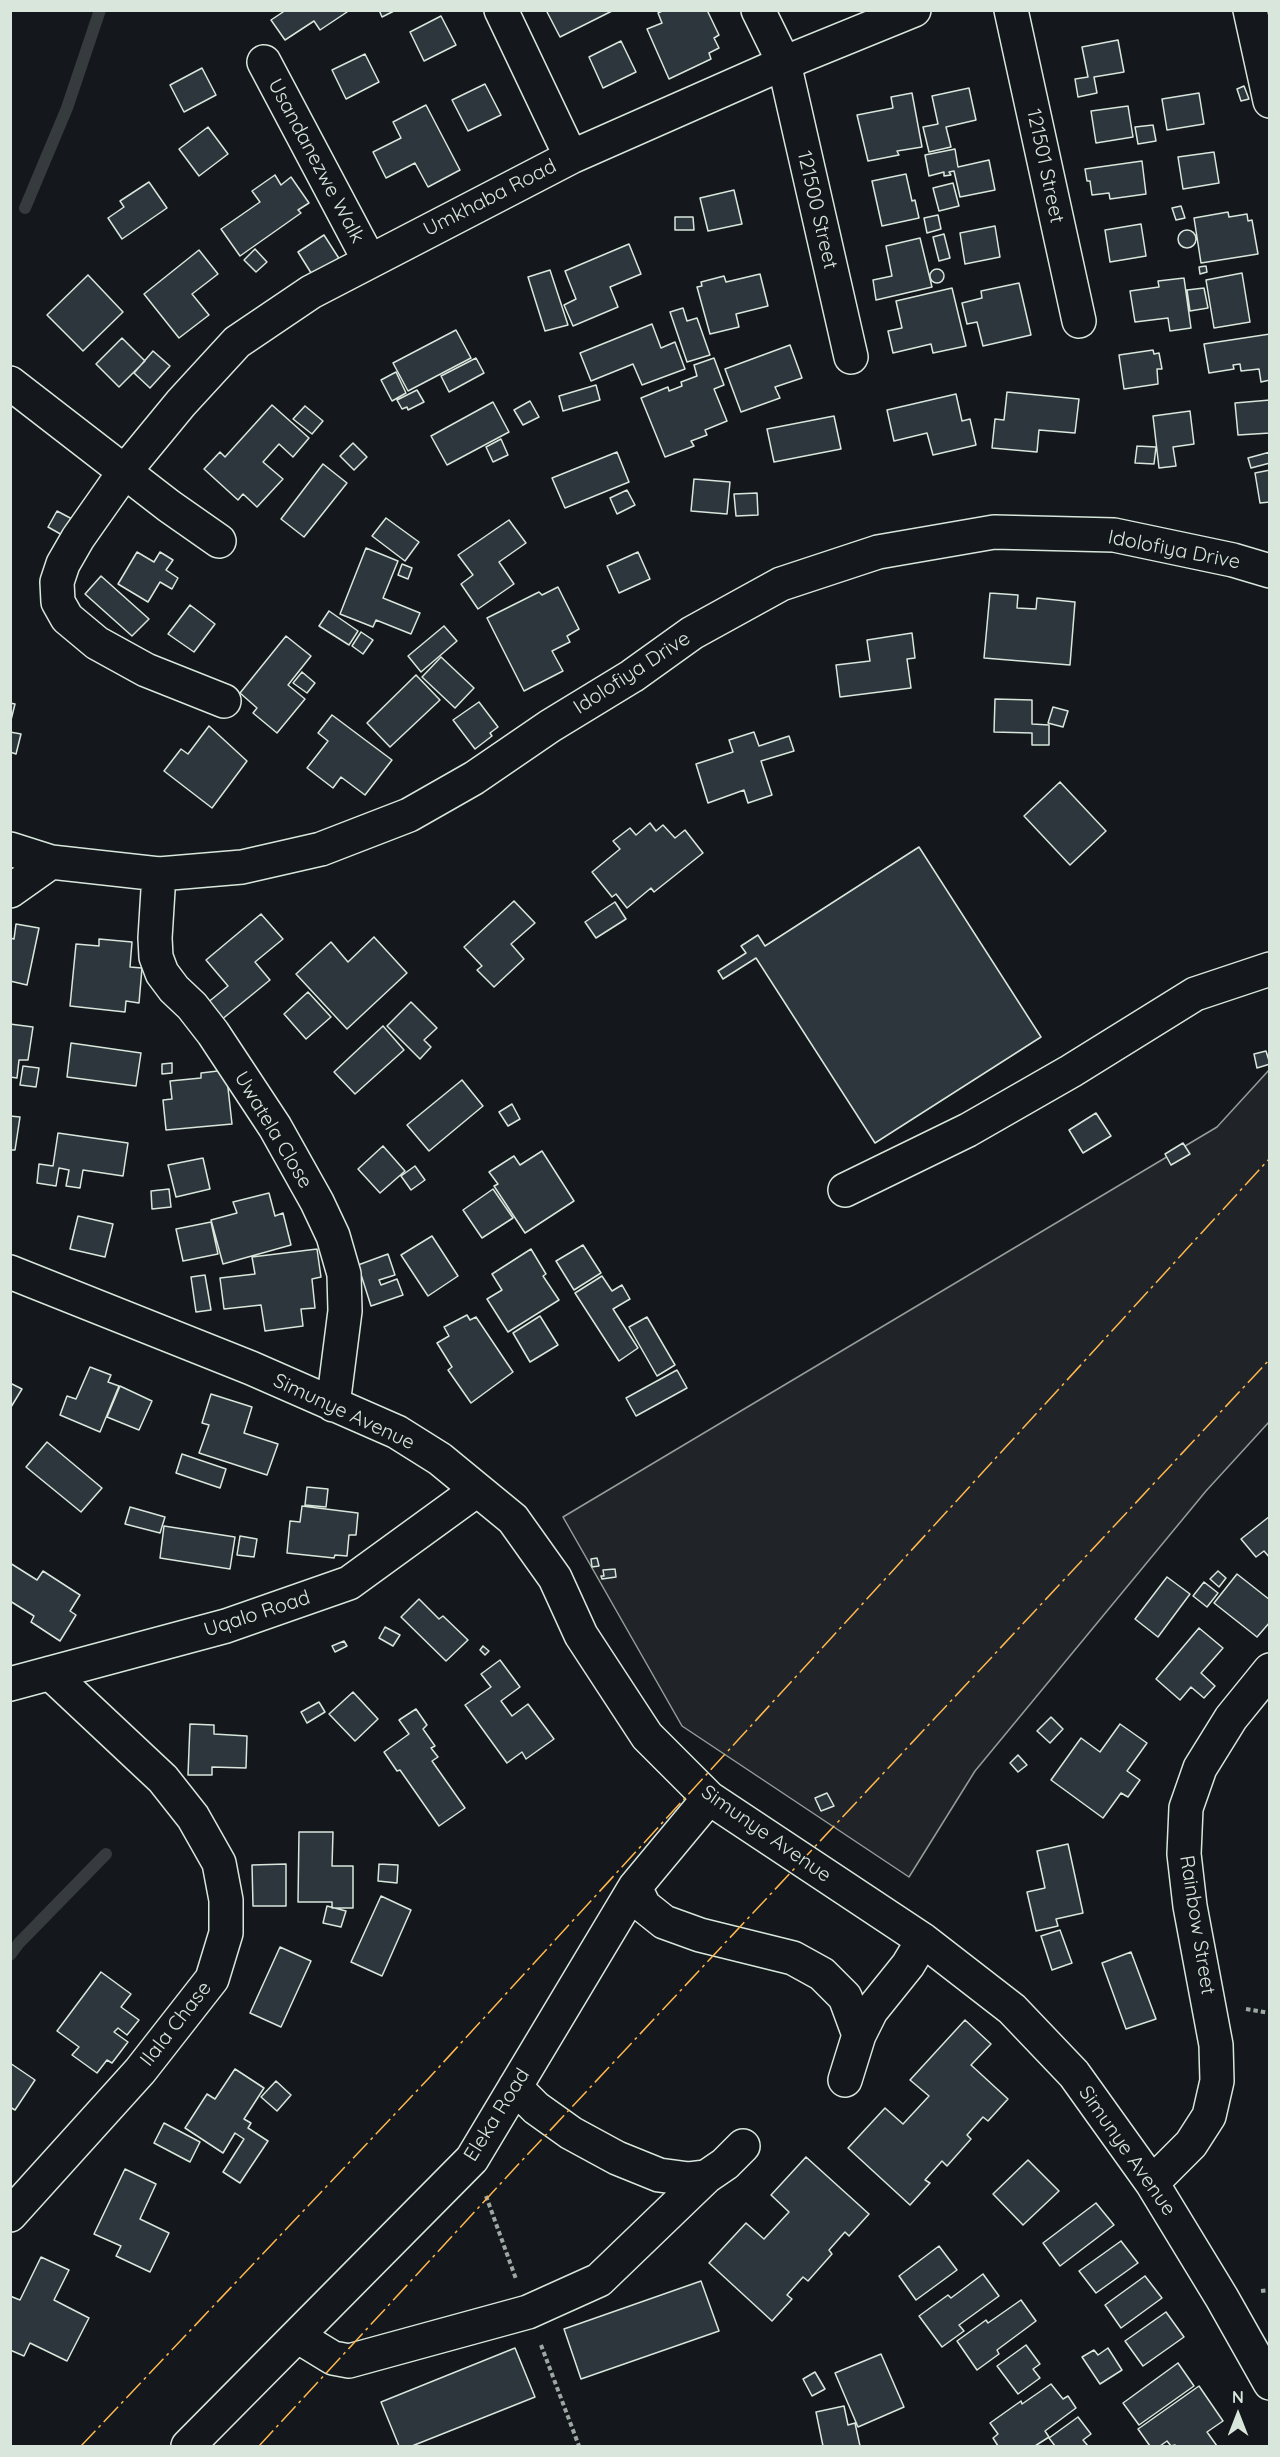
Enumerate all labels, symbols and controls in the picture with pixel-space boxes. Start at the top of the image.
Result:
street label: Usandanezwe Walk [263,75,369,247]
street label: 121501 Street [1021,107,1069,225]
street label: 121500 Street [792,148,842,272]
street label: Umkhaba Road [420,154,560,242]
street label: Idolofiya Drive [1106,525,1242,575]
street label: Idolofiya Drive [569,626,695,720]
street label: Uwatela Close [229,1067,317,1193]
street label: Simunye Avenue [270,1369,418,1455]
street label: Uqalo Road [201,1586,313,1642]
street label: Simunye Avenue [696,1780,836,1888]
street label: Rainbow Street [1174,1854,1220,1996]
street label: Ilala Chase [135,1977,217,2071]
street label: Eleka Road [459,2064,535,2166]
street label: Simunye Avenue [1073,2081,1181,2221]
north arrow [1208,2385,1268,2445]
text: N [1232,2387,1244,2407]

